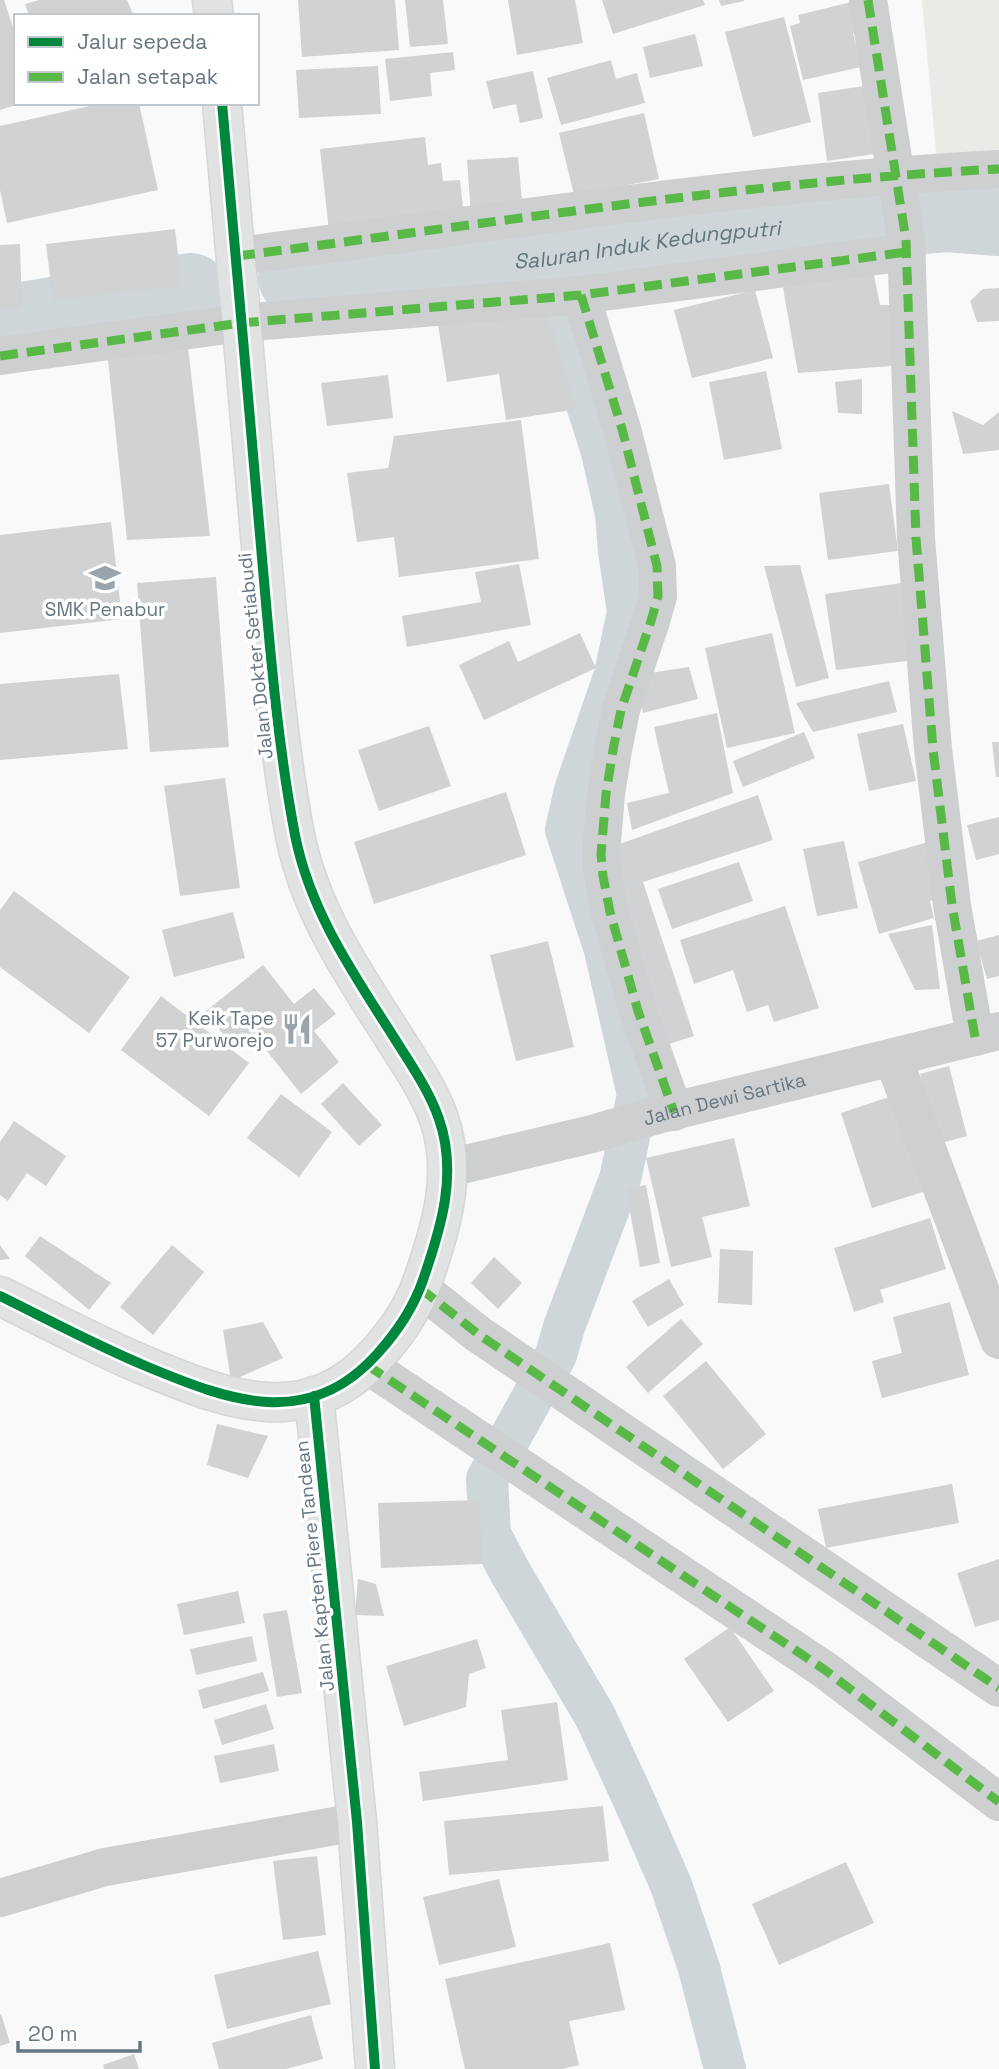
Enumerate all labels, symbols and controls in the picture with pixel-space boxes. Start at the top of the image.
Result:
legend [14,14,259,105]
text: Jalur sepeda [77,28,207,55]
text: Jalan setapak [77,63,218,90]
water label: Saluran Induk Kedungputri [513,214,784,275]
street label: Jalan Dokter Setiabudi [232,551,279,761]
school or university icon: SMK Penabur [88,561,122,595]
place label: SMK Penabur [45,597,165,622]
place label: Keik Tape 57 Purworejo [156,1006,274,1053]
restaurant icon: Keik Tape 57 Purworejo [280,1012,314,1046]
street label: Jalan Dewi Sartika [640,1067,808,1132]
street label: Jalan Kapten Piere Tandean [289,1439,340,1693]
scale bar [18,2010,140,2054]
text: 20 m [28,2020,78,2047]

